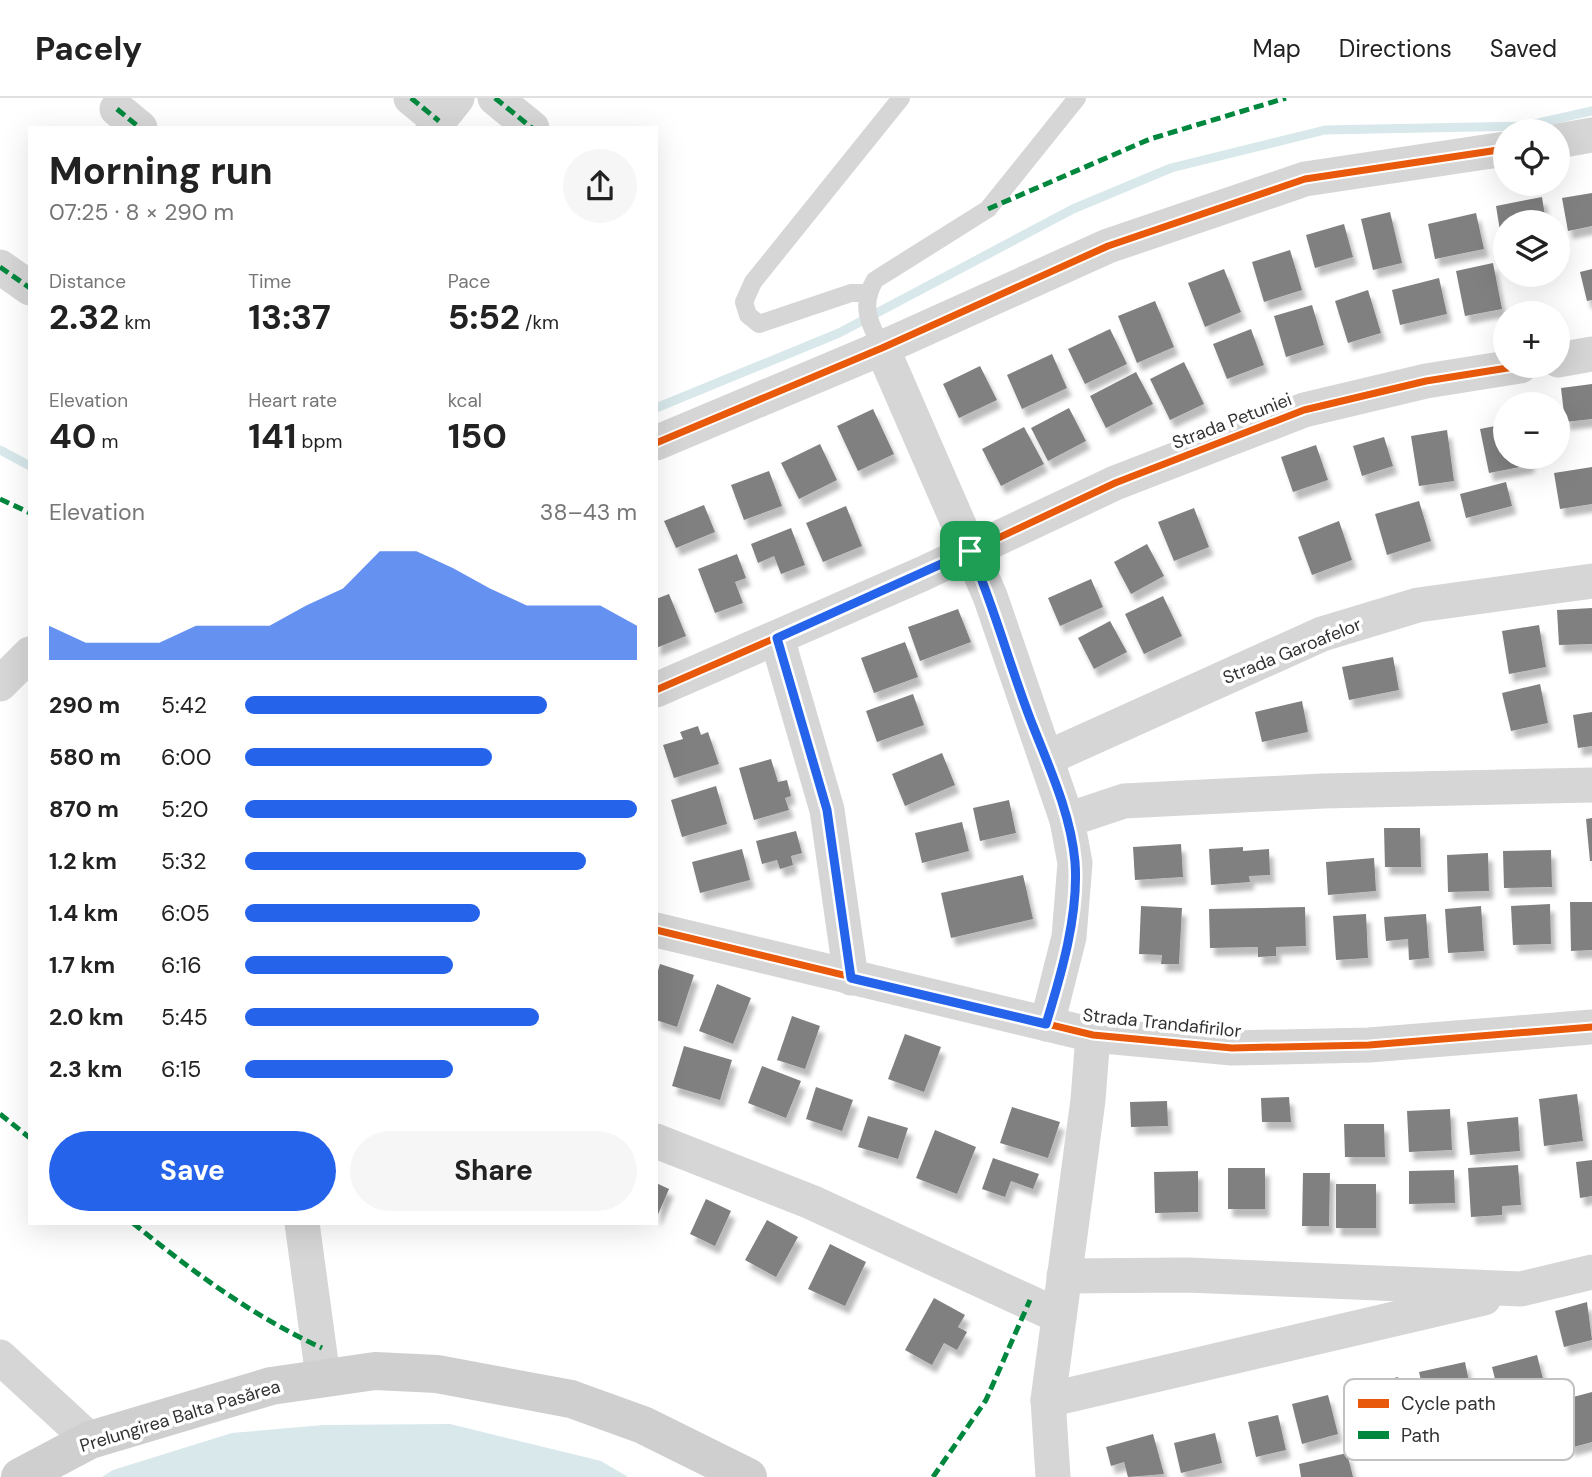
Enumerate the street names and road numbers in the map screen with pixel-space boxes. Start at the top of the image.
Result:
street label: Strada Petuniei [1169,387,1295,455]
street label: Strada Garoafelor [1219,612,1365,690]
street label: Strada Trandafirilor [1082,1003,1243,1043]
street label: Prelungirea Balta Pasărea [77,1374,283,1458]

